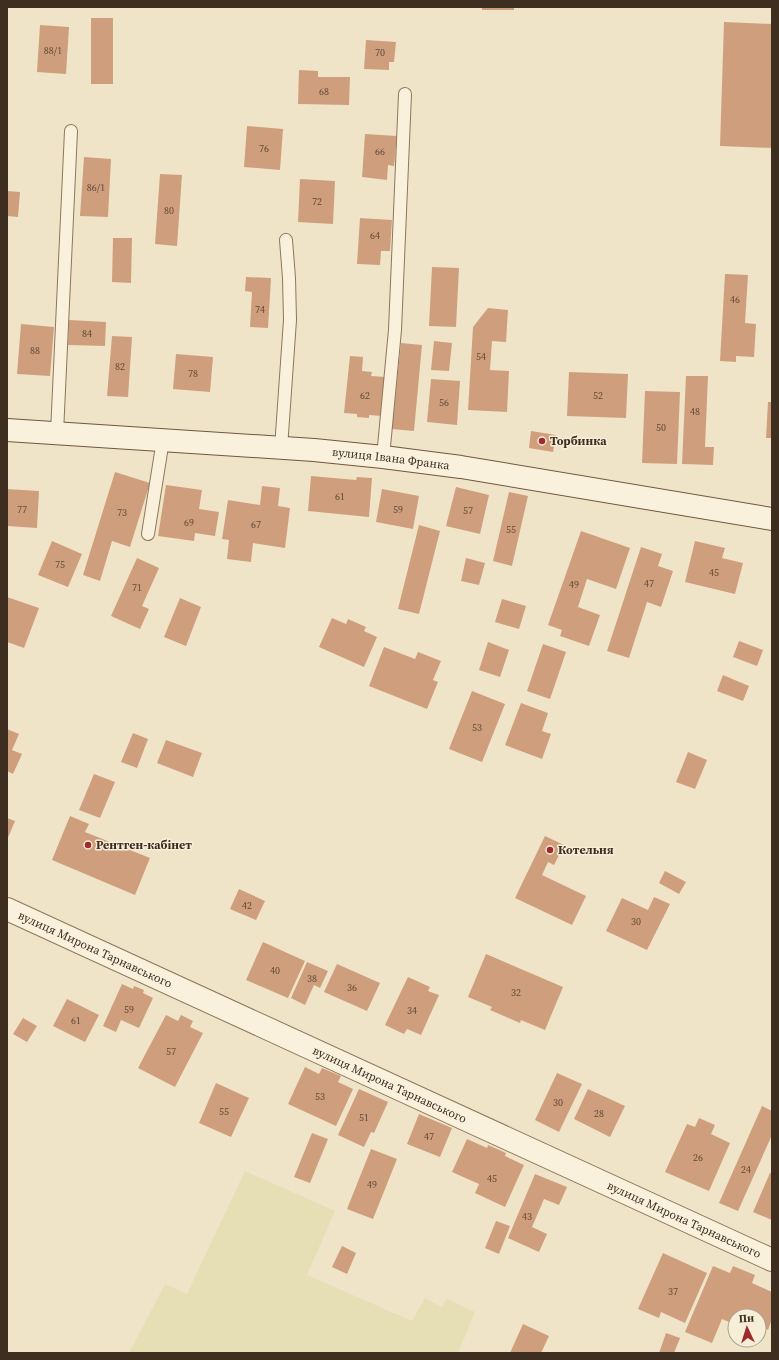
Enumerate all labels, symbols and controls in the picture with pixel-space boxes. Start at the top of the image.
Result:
house number: 88/1 [44,44,62,57]
house number: 70 [375,46,385,59]
house number: 68 [319,85,329,98]
house number: 76 [259,142,269,155]
house number: 66 [375,145,385,158]
house number: 86/1 [87,181,105,194]
house number: 72 [312,195,322,208]
house number: 80 [164,204,174,217]
house number: 64 [370,229,380,242]
house number: 46 [730,293,740,306]
house number: 74 [255,303,265,316]
house number: 84 [82,327,92,340]
house number: 88 [30,344,40,357]
house number: 54 [476,350,486,363]
house number: 82 [115,360,125,373]
house number: 78 [188,367,198,380]
house number: 62 [360,389,370,402]
house number: 52 [593,389,603,402]
house number: 56 [439,396,449,409]
house number: 48 [690,405,700,418]
house number: 50 [656,421,666,434]
place label: Торбинка [550,433,607,449]
marker: Торбинка [537,436,547,446]
street label: вулиця Івана Франка [331,444,451,474]
house number: 61 [335,490,345,503]
house number: 77 [17,503,27,516]
house number: 59 [393,503,403,516]
house number: 57 [463,504,473,517]
house number: 73 [117,506,127,519]
house number: 69 [184,516,194,529]
house number: 67 [251,518,261,531]
house number: 55 [506,523,516,536]
house number: 75 [55,558,65,571]
house number: 45 [709,566,719,579]
house number: 47 [644,577,654,590]
house number: 49 [569,578,579,591]
house number: 71 [132,581,142,594]
house number: 53 [472,721,482,734]
place label: Рентген-кабінет [96,837,192,853]
marker: Рентген-кабінет [83,840,93,850]
place label: Котельня [558,842,614,858]
marker: Котельня [545,845,555,855]
house number: 42 [242,899,252,912]
street label: вулиця Мирона Тарнавського [16,907,175,992]
house number: 30 [631,915,641,928]
house number: 40 [270,964,280,977]
house number: 38 [307,972,317,985]
house number: 36 [347,981,357,994]
house number: 32 [511,986,521,999]
house number: 59 [124,1003,134,1016]
house number: 34 [407,1004,417,1017]
house number: 61 [71,1014,81,1027]
street label: вулиця Мирона Тарнавського [310,1042,470,1127]
house number: 57 [166,1045,176,1058]
house number: 53 [315,1090,325,1103]
house number: 30 [553,1096,563,1109]
house number: 55 [219,1105,229,1118]
house number: 28 [594,1107,604,1120]
house number: 51 [359,1111,369,1124]
house number: 47 [424,1130,434,1143]
house number: 26 [693,1151,703,1164]
house number: 24 [741,1163,751,1176]
house number: 45 [487,1172,497,1185]
street label: вулиця Мирона Тарнавського [605,1177,764,1262]
house number: 49 [367,1178,377,1191]
house number: 43 [522,1210,532,1223]
house number: 37 [668,1285,678,1298]
north arrow [727,1308,767,1348]
text: Пн [738,1311,755,1327]

